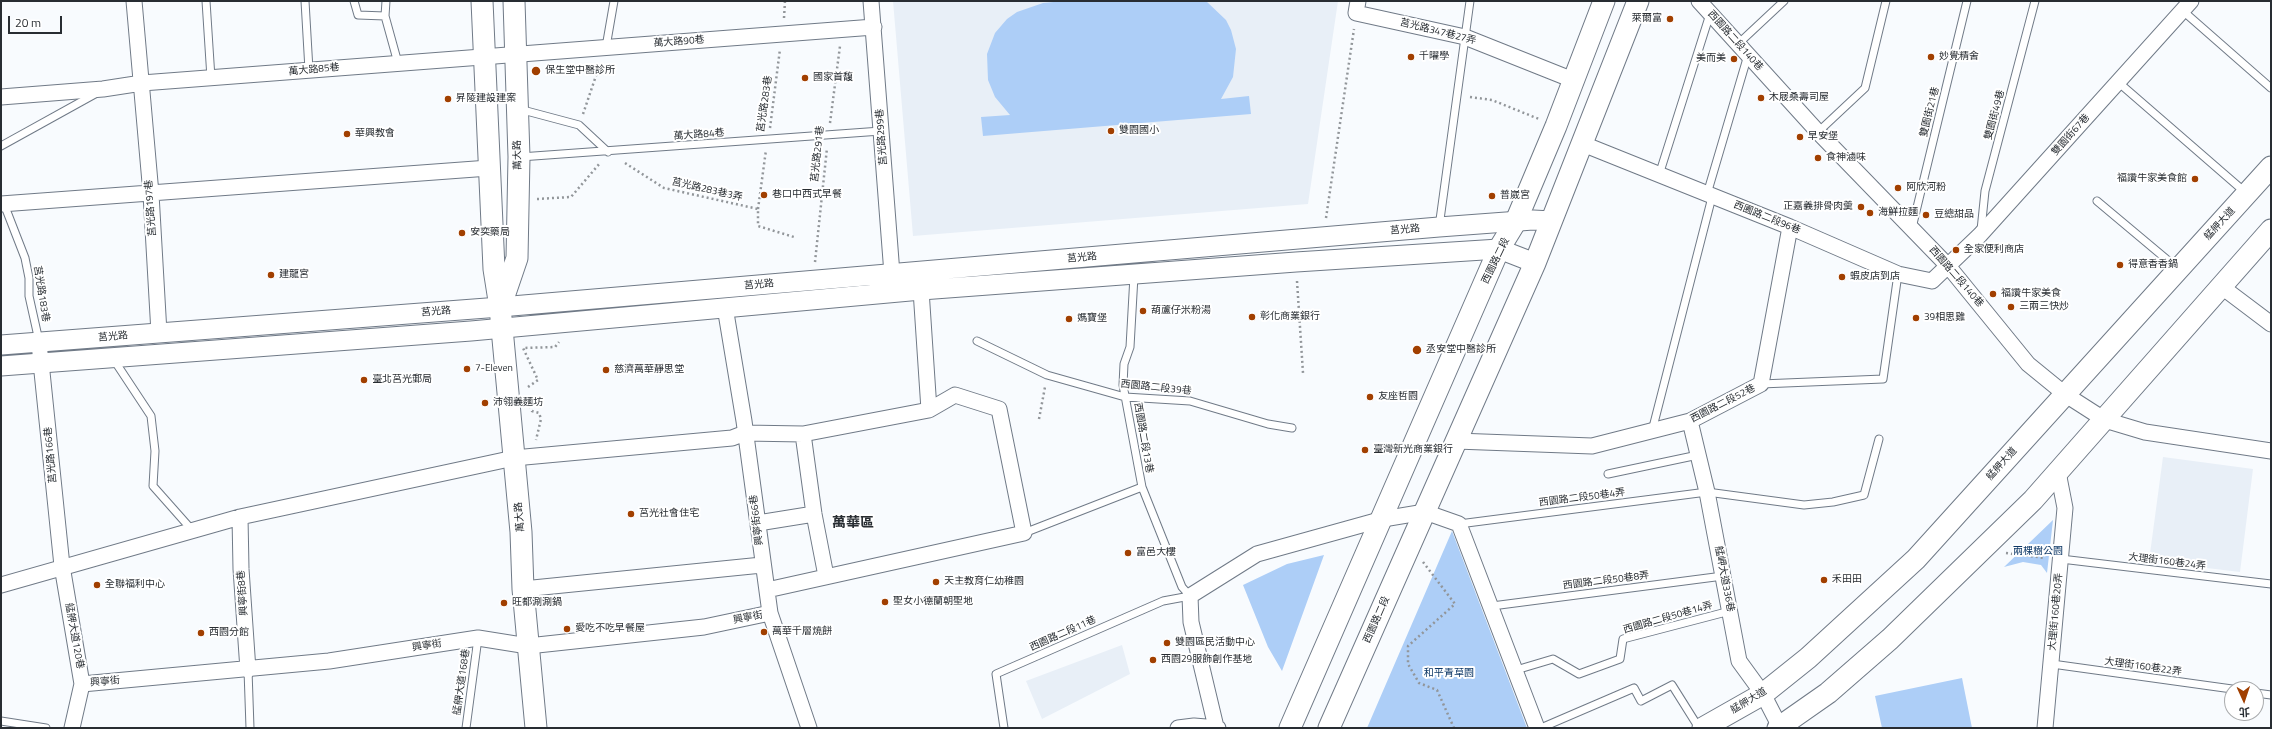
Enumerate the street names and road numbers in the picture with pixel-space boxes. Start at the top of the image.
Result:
street label: 西園路二段140巷 [1705,8,1765,74]
street label: 莒光路347巷27弄 [1399,17,1477,47]
street label: 萬大路90巷 [653,34,705,50]
street label: 萬大路85巷 [288,62,340,78]
street label: 莒光路283巷 [755,75,775,133]
street label: 雙園街21巷 [1918,86,1942,138]
street label: 雙園街49巷 [1983,89,2007,141]
street label: 莒光路299巷 [874,108,890,166]
street label: 雙園街67巷 [2049,112,2093,158]
street label: 莒光路291巷 [809,125,827,183]
street label: 萬大路84巷 [673,127,725,143]
street label: 萬大路 [512,140,524,170]
street label: 莒光路283巷3弄 [670,176,744,204]
street label: 莒光路197巷 [143,179,159,237]
street label: 西園路二段96巷 [1732,199,1802,237]
street label: 艋舺大道 [2202,205,2238,243]
street label: 莒光路 [1390,223,1420,237]
street label: 西園路二段 [1480,236,1512,286]
street label: 西園路二段140巷 [1926,244,1986,310]
street label: 莒光路 [1067,251,1097,265]
street label: 莒光路183巷 [31,265,51,323]
street label: 莒光路 [744,278,774,292]
street label: 莒光路 [421,305,451,319]
street label: 莒光路 [98,330,128,344]
street label: 西園路二段39巷 [1120,378,1192,398]
street label: 西園路二段52巷 [1689,382,1757,426]
street label: 西園路二段13巷 [1131,402,1155,474]
street label: 莒光路166巷 [43,426,59,484]
street label: 艋舺大道 [1984,445,2020,483]
street label: 西園路二段50巷4弄 [1538,487,1626,509]
street label: 興寧街66巷 [748,494,766,546]
street label: 萬大路 [513,502,527,532]
street label: 艋岬大道336巷 [1712,545,1736,613]
street label: 大理街160巷24弄 [2128,551,2206,573]
street label: 興寧街8巷 [235,570,251,616]
street label: 西園路二段50巷8弄 [1562,570,1650,592]
street label: 大理街160巷20弄 [2047,573,2065,651]
street label: 西園路二段 [1361,595,1393,645]
street label: 西園路二段50巷14弄 [1622,599,1714,637]
street label: 艋舺大道120巷 [62,602,86,670]
street label: 興寧街 [732,609,764,627]
street label: 西園路二段11巷 [1028,614,1098,654]
street label: 興寧街 [411,638,443,654]
street label: 艋舺大道168巷 [451,648,473,716]
street label: 大理街160巷22弄 [2104,656,2182,678]
street label: 興寧街 [90,675,120,689]
street label: 艋舺大道 [1729,686,1769,716]

